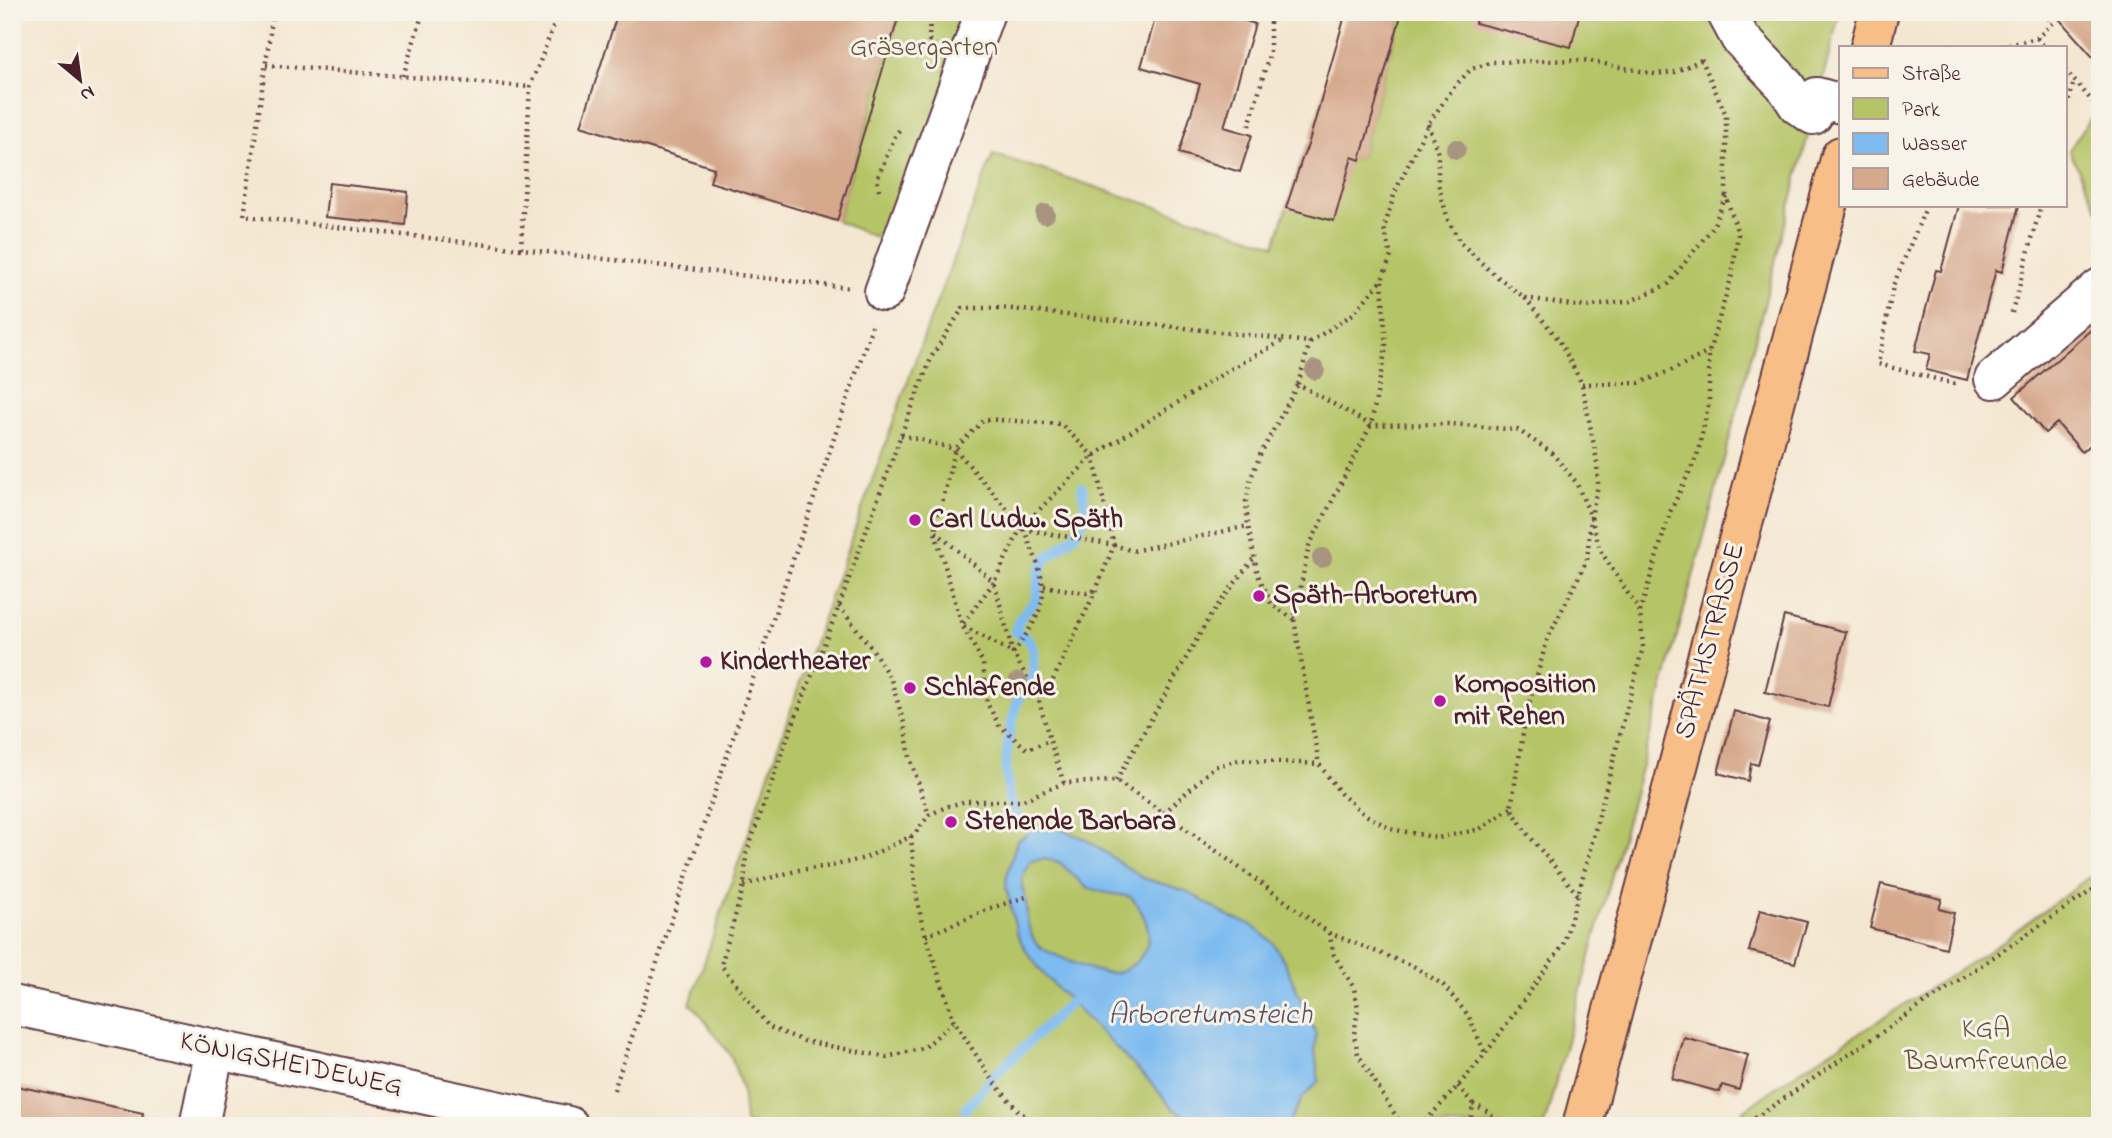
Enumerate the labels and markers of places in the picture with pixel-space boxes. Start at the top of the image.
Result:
place label: Carl Ludw. Späth [929,500,1123,541]
marker: Carl Ludw. Späth [907,512,923,528]
place label: Späth-Arboretum [1273,576,1477,617]
marker: Späth-Arboretum [1251,588,1267,604]
place label: Kindertheater [720,642,872,683]
marker: Kindertheater [698,654,714,670]
place label: Komposition mit Rehen [1454,665,1596,738]
place label: Schlafende [924,668,1057,709]
marker: Schlafende [902,680,918,696]
marker: Komposition mit Rehen [1432,693,1448,709]
place label: Stehende Barbara [965,802,1176,843]
marker: Stehende Barbara [943,814,959,830]

